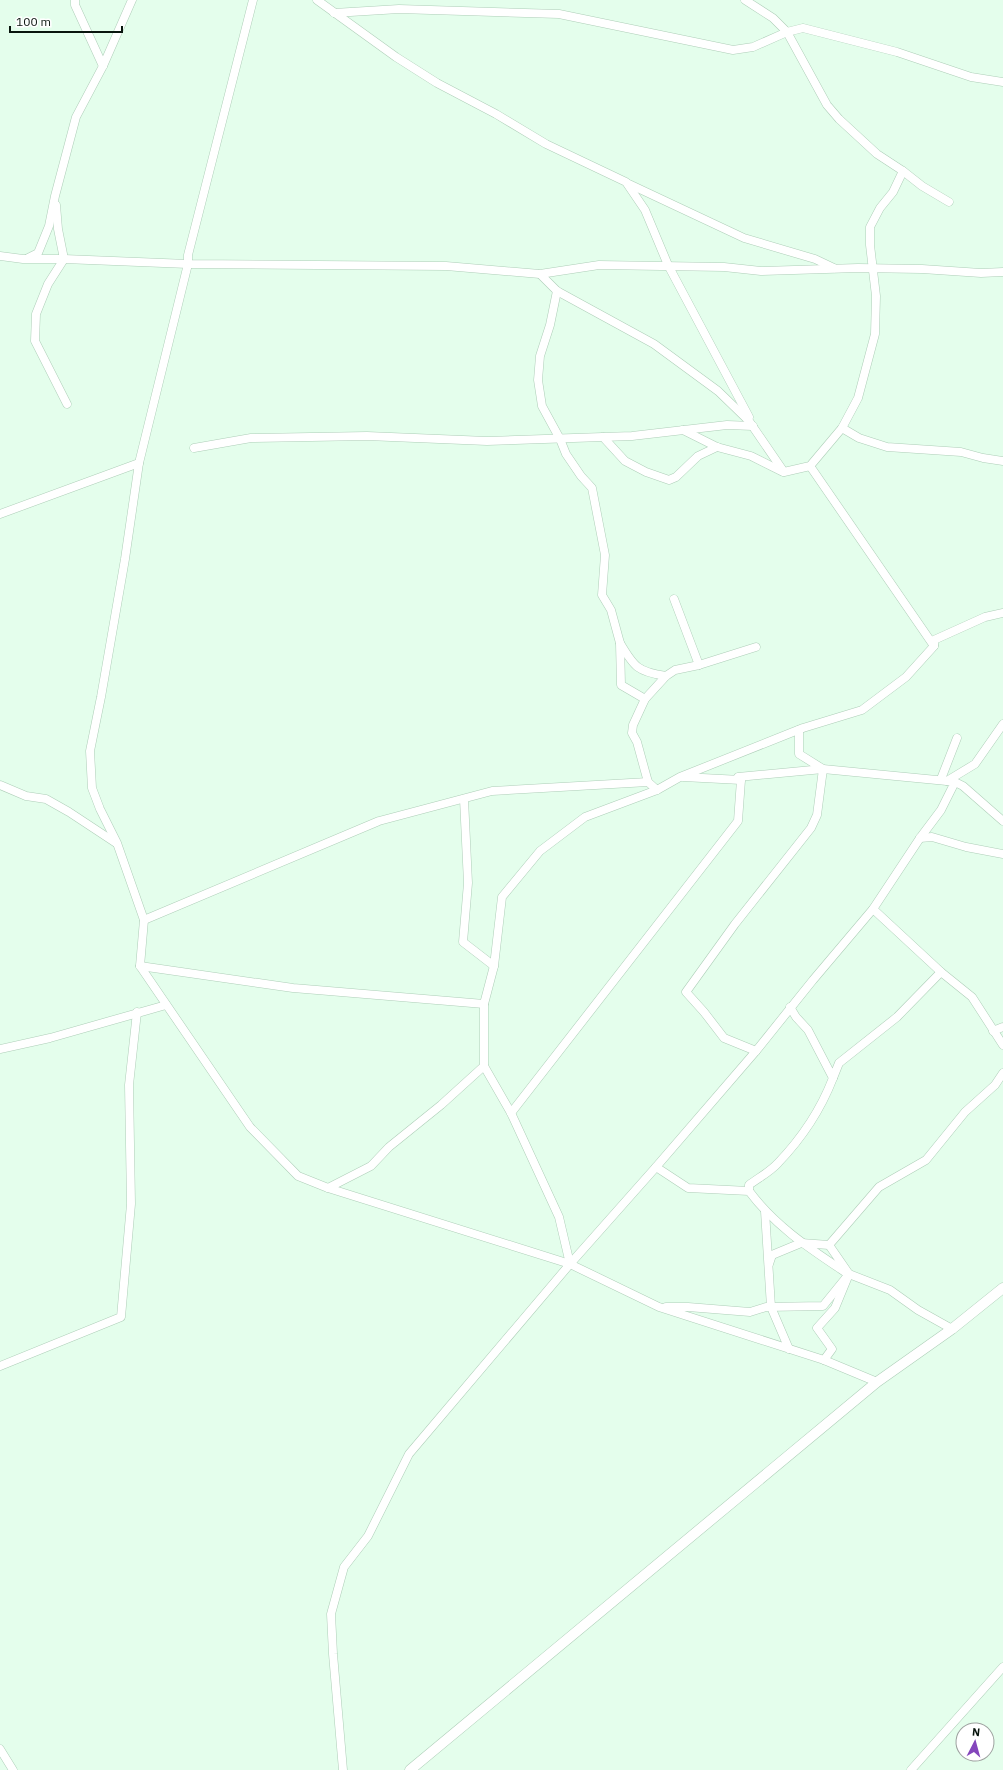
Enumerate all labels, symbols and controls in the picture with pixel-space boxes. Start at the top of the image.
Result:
scale bar [10,8,122,34]
text: 100 m [16,14,51,29]
north arrow [955,1722,995,1762]
text: N [971,1725,981,1739]

